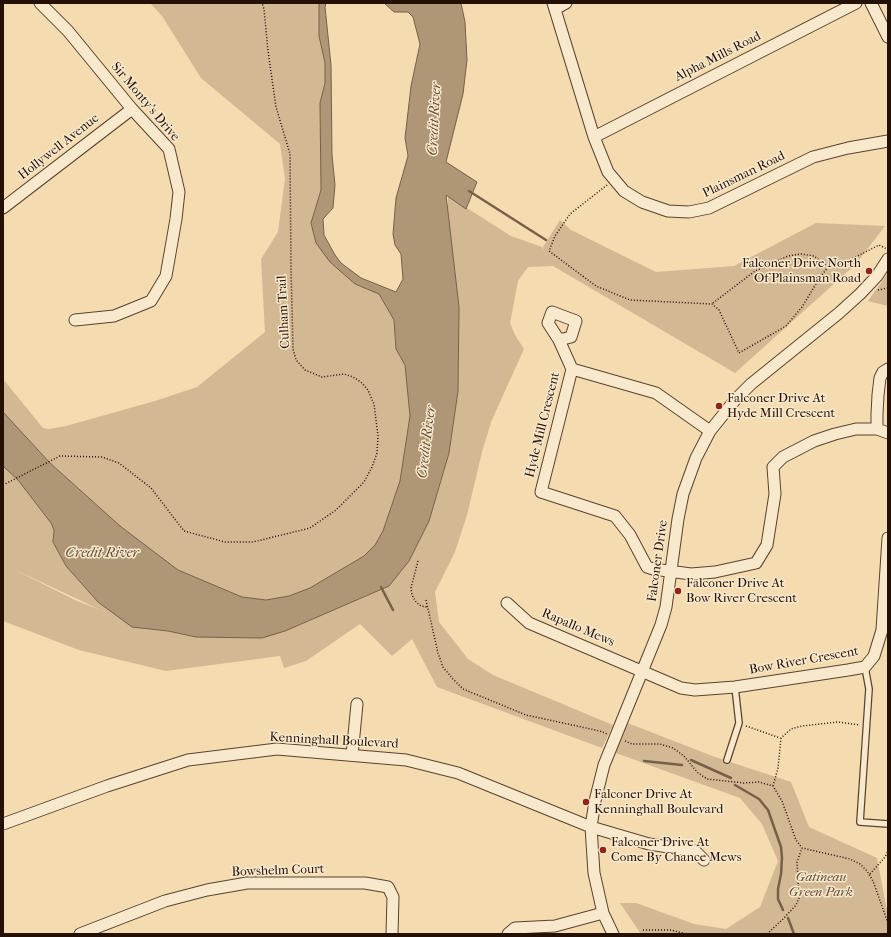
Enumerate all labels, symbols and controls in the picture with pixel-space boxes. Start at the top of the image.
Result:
street label: Alpha Mills Road [672,29,764,85]
street label: Sir Monty's Drive [107,59,183,145]
water label: Credit River [425,82,445,156]
street label: Hollywell Avenue [16,111,102,183]
street label: Plainsman Road [700,148,788,202]
place label: Falconer Drive North Of Plainsman Road [742,256,861,287]
marker: Falconer Drive North Of Plainsman Road [864,266,874,276]
street label: Culham Trail [274,275,294,349]
street label: Hyde Mill Crescent [522,371,564,479]
place label: Falconer Drive At Hyde Mill Crescent [727,391,835,422]
marker: Falconer Drive At Hyde Mill Crescent [714,401,724,411]
water label: Credit River [414,405,440,479]
street label: Falconer Drive [645,519,671,603]
water label: Credit River [65,546,139,562]
place label: Falconer Drive At Bow River Crescent [686,576,797,607]
marker: Falconer Drive At Bow River Crescent [673,586,683,596]
street label: Rapallo Mews [539,606,617,650]
street label: Bow River Crescent [748,644,860,678]
street label: Kenninghall Boulevard [269,730,399,752]
place label: Falconer Drive At Kenninghall Boulevard [594,787,723,818]
marker: Falconer Drive At Kenninghall Boulevard [581,797,591,807]
place label: Falconer Drive At Come By Chance Mews [611,835,741,866]
marker: Falconer Drive At Come By Chance Mews [598,845,608,855]
street label: Bowshelm Court [231,862,325,880]
park label: Gatineau Green Park [789,870,853,901]

